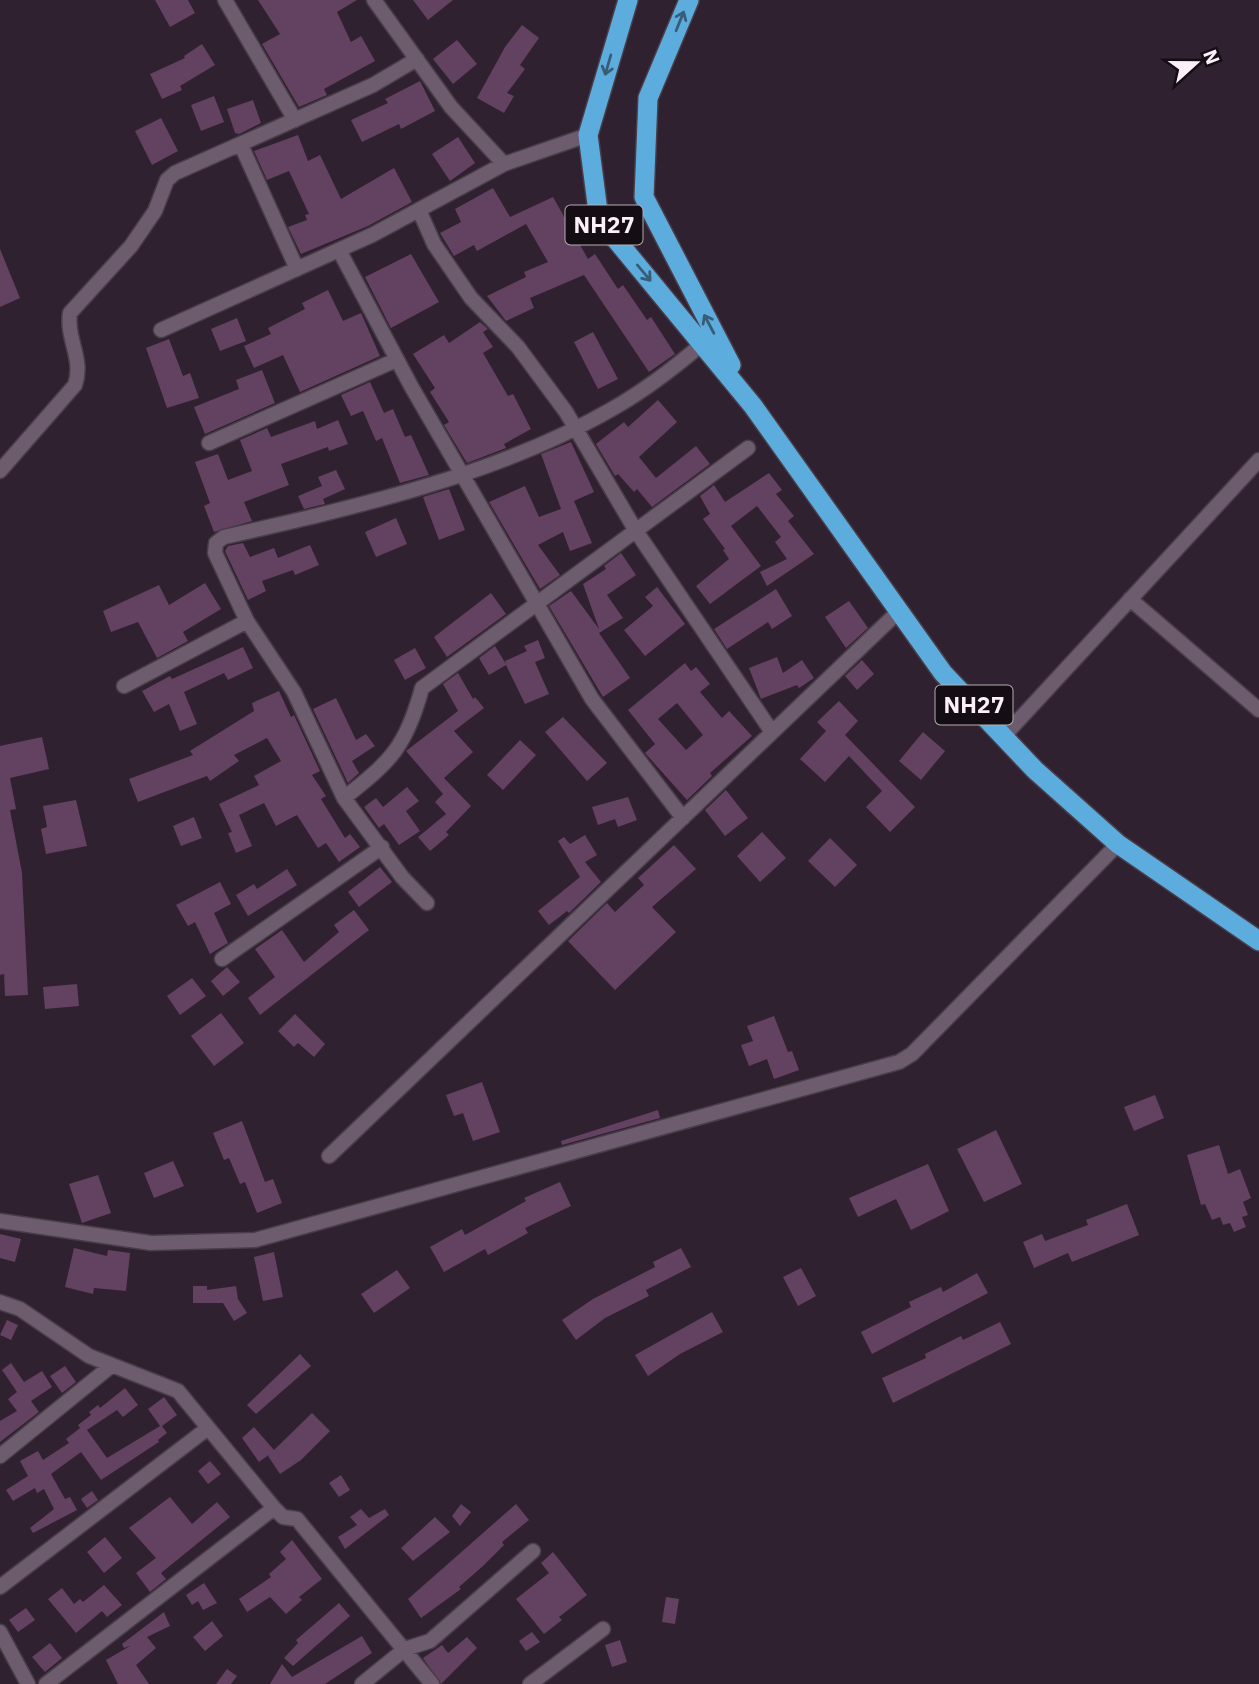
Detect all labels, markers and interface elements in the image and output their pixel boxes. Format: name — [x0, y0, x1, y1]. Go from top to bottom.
one-way arrow — [674, 10, 687, 32]
north arrow — [1161, 28, 1231, 98]
text: N — [1198, 46, 1226, 68]
one-way arrow — [601, 54, 614, 76]
road number: NH27 — [566, 206, 642, 244]
one-way arrow — [636, 264, 651, 282]
one-way arrow — [702, 315, 716, 335]
road number: NH27 — [936, 685, 1012, 724]

